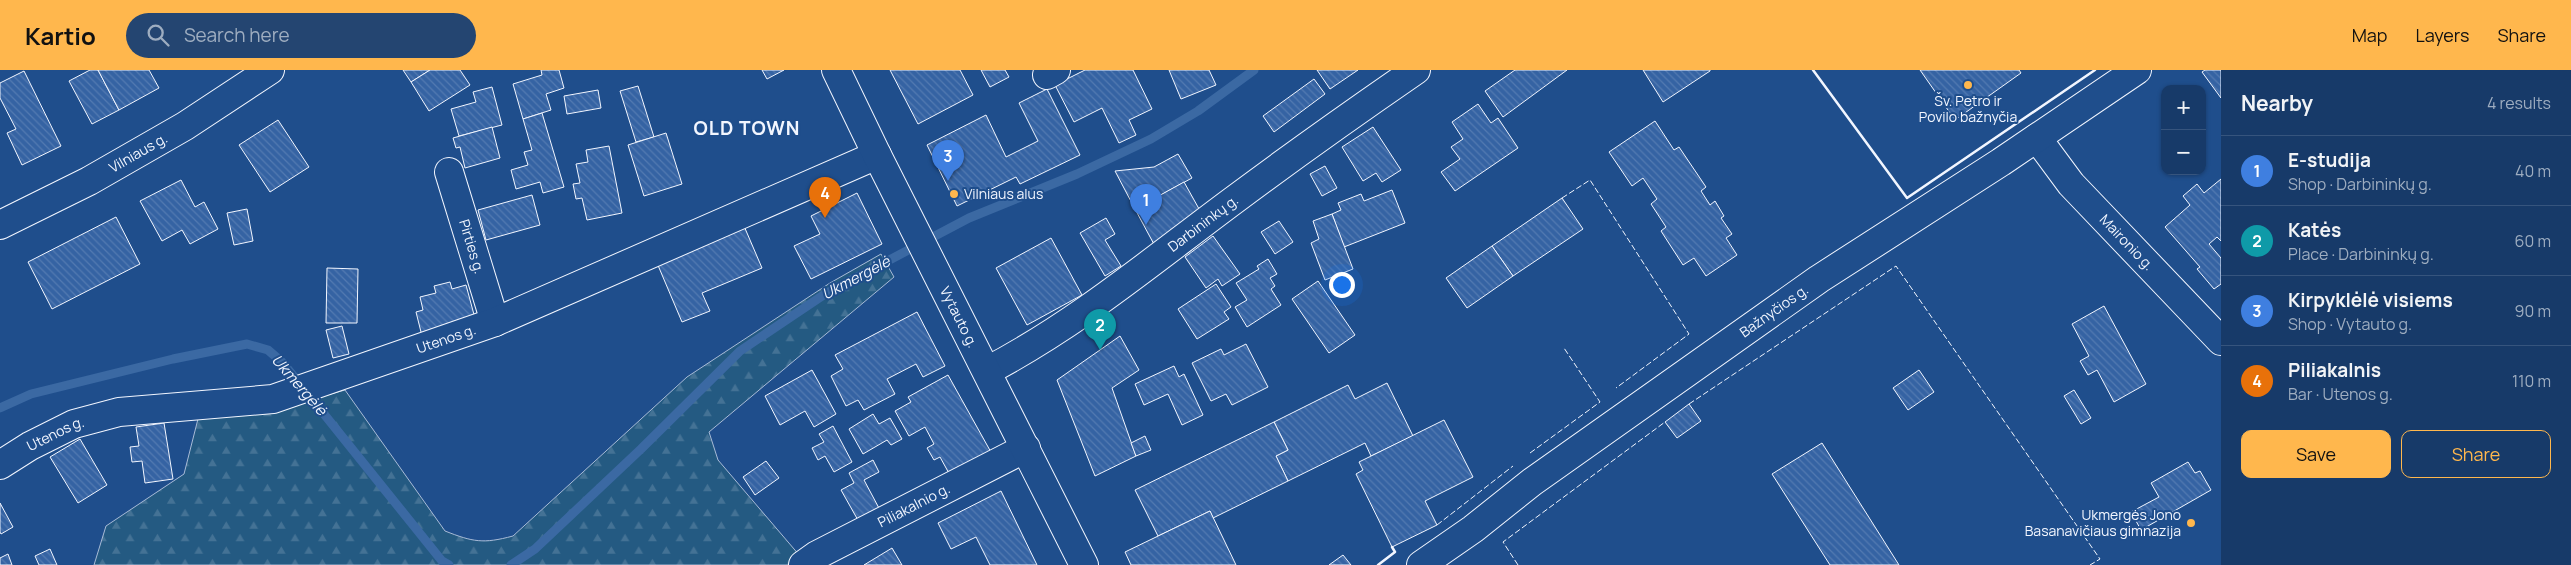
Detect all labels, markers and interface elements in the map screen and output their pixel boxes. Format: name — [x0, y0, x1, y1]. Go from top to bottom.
search box — [126, 13, 476, 58]
text: Kartio — [25, 19, 96, 52]
icon: search — [144, 21, 172, 49]
text: Search here — [184, 22, 290, 48]
text: Map — [2352, 23, 2387, 47]
text: Layers — [2415, 23, 2469, 47]
text: Share — [2497, 23, 2546, 47]
marker: Šv. Petro ir Povilo bažnyčia — [1962, 79, 1974, 91]
map controls — [2161, 85, 2206, 175]
button: + — [2161, 85, 2206, 130]
text: Nearby — [2241, 89, 2313, 117]
place label: Šv. Petro ir Povilo bažnyčia — [1919, 91, 2017, 126]
text: 4 results — [2487, 92, 2551, 114]
district label: OLD TOWN — [694, 115, 800, 141]
street label: Vilniaus g. — [105, 128, 171, 177]
button: − — [2161, 130, 2206, 175]
pin: 3 — [932, 140, 964, 181]
text: E-studija — [2288, 147, 2371, 173]
text: 1 — [2253, 160, 2261, 182]
text: 40 m — [2515, 160, 2551, 182]
text: Shop · Darbininkų g. — [2288, 173, 2432, 195]
pin: 4 — [809, 177, 841, 218]
place label: Vilniaus alus — [964, 184, 1043, 203]
pin: 1 — [1130, 184, 1162, 225]
marker: Vilniaus alus — [948, 188, 960, 200]
street label: Darbininkų g. — [1164, 190, 1242, 256]
street label: Maironio g. — [2096, 210, 2158, 274]
street label: Pirties g. — [455, 217, 490, 276]
text: Katės — [2288, 217, 2341, 243]
text: 2 — [2252, 230, 2262, 252]
text: 60 m — [2515, 230, 2551, 252]
text: Place · Darbininkų g. — [2288, 243, 2434, 265]
water label: Ukmergėlė — [818, 250, 895, 304]
your location — [1329, 272, 1355, 298]
street label: Bažnyčios g. — [1735, 280, 1812, 341]
street label: Vytauto g. — [936, 283, 983, 351]
text: Kirpyklėlė visiems — [2288, 287, 2453, 313]
text: 3 — [2252, 300, 2262, 322]
text: 90 m — [2515, 300, 2551, 322]
pin: 2 — [1084, 309, 1116, 350]
text: Shop · Vytauto g. — [2288, 313, 2412, 335]
street label: Utenos g. — [414, 319, 478, 358]
water label: Ukmergėlė — [267, 350, 333, 421]
text: Piliakalnis — [2288, 357, 2381, 383]
text: 4 — [2252, 370, 2262, 392]
text: 110 m — [2512, 370, 2551, 392]
text: Bar · Utenos g. — [2288, 383, 2393, 405]
street label: Utenos g. — [23, 412, 86, 455]
button: Save — [2241, 430, 2391, 478]
button: Share — [2401, 430, 2551, 478]
street label: Piliakalnio g. — [874, 479, 953, 531]
place label: Ukmergės Jono Basanavičiaus gimnazija — [2025, 505, 2181, 540]
marker: Ukmergės Jono Basanavičiaus gimnazija — [2185, 517, 2197, 529]

